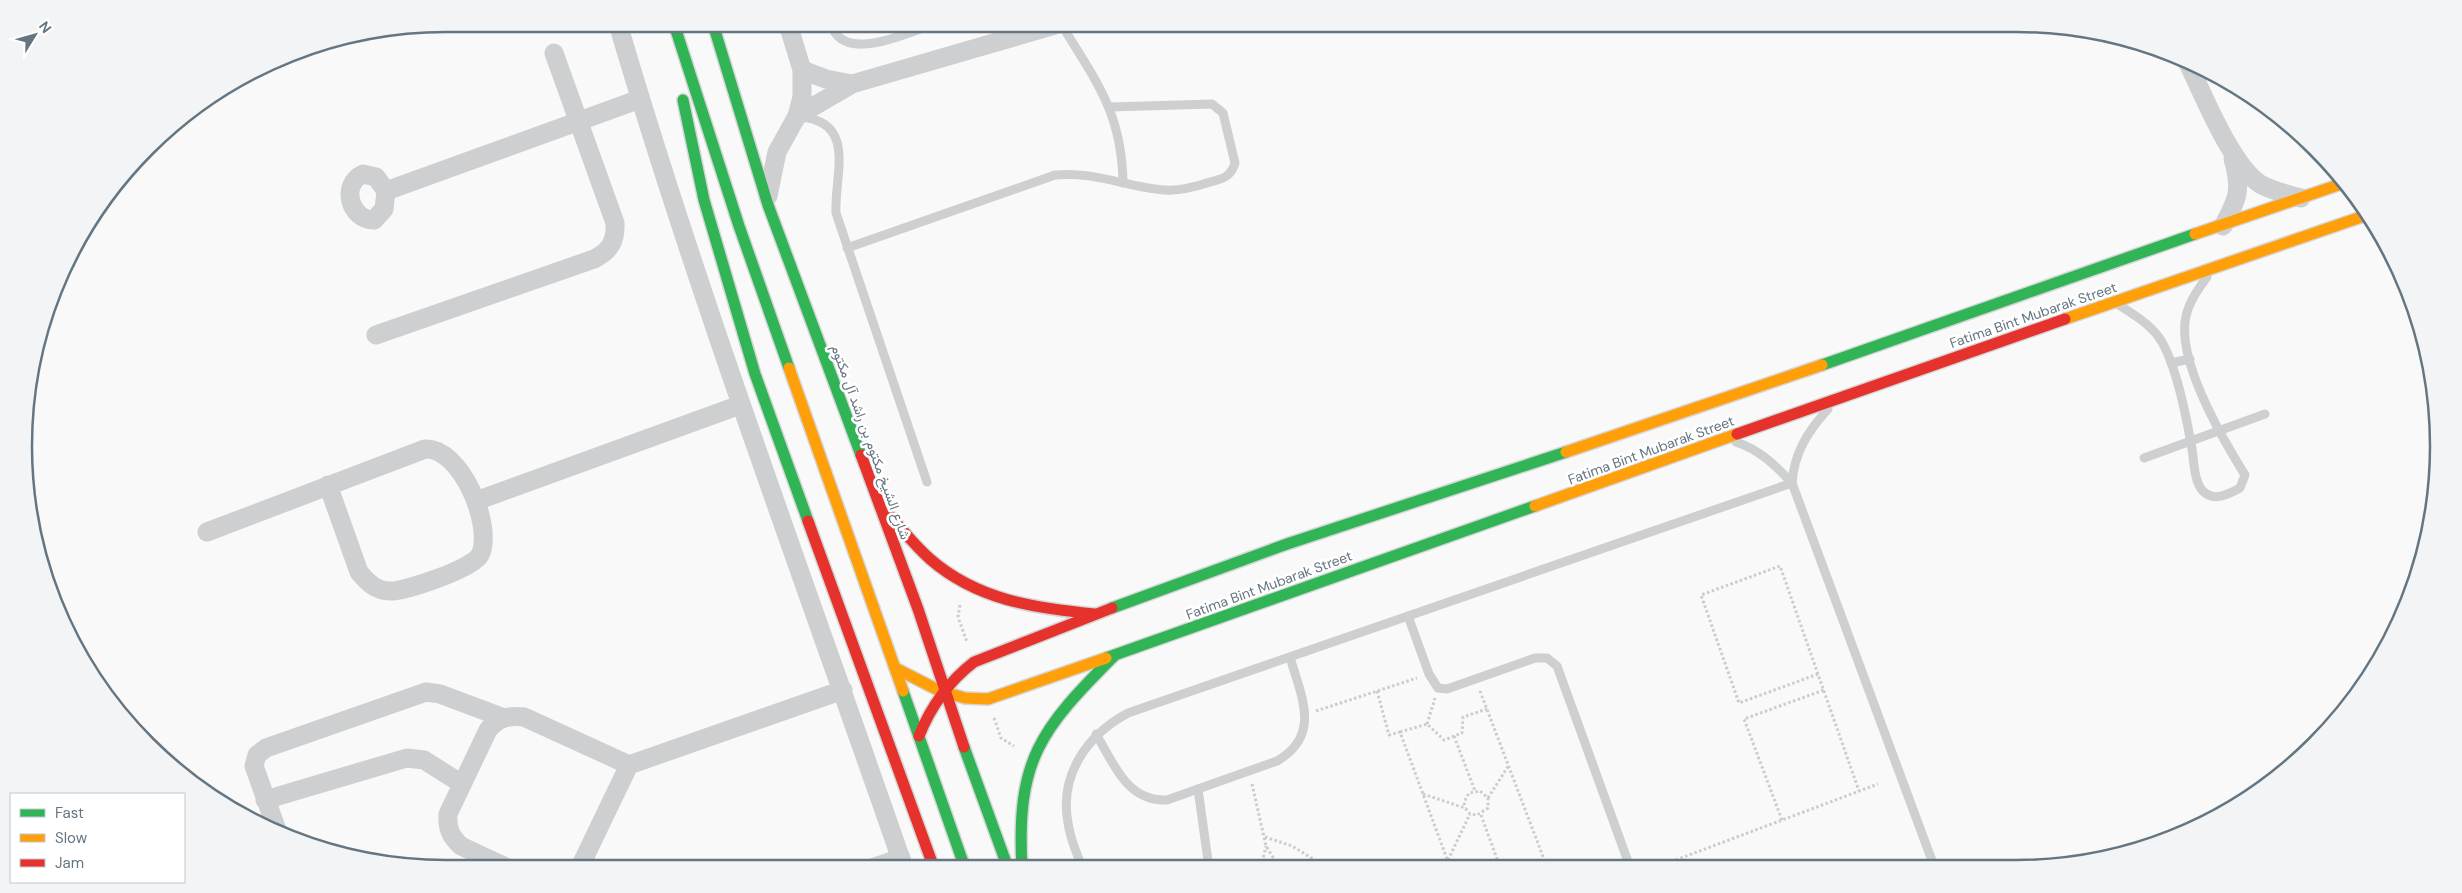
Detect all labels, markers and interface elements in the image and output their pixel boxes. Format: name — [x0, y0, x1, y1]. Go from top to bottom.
north arrow — [10, 10, 60, 60]
text: N — [35, 18, 56, 37]
street label: Fatima Bint Mubarak Street — [1947, 278, 2119, 352]
street label: شارع الشيخ مكتوم بن راشد آل مكتوم — [825, 342, 915, 543]
street label: Fatima Bint Mubarak Street — [1565, 412, 1737, 488]
street label: Fatima Bint Mubarak Street — [1183, 547, 1355, 623]
legend — [10, 793, 185, 883]
text: Fast — [55, 803, 84, 823]
text: Slow — [55, 828, 88, 848]
text: Jam — [55, 853, 84, 873]

